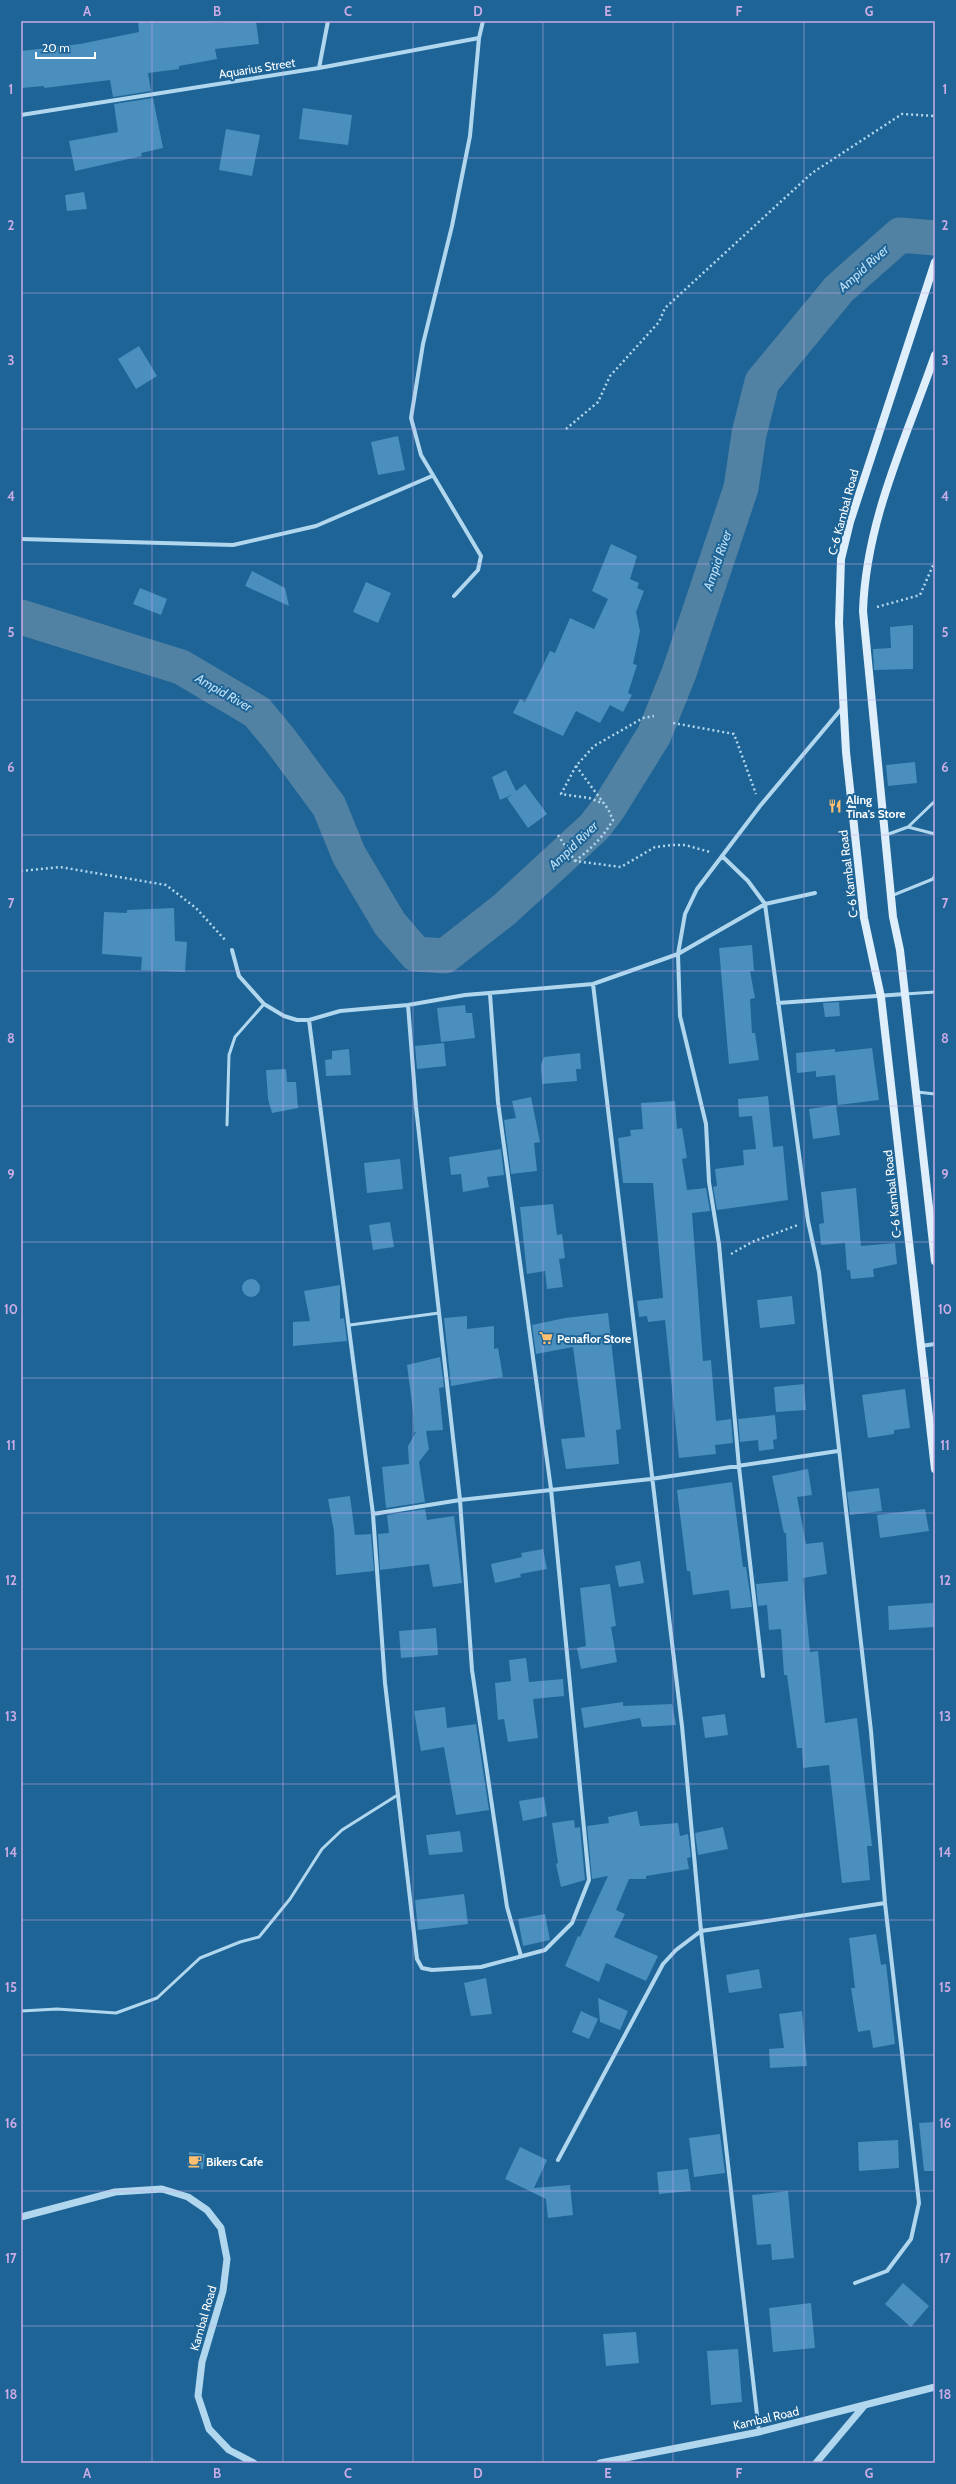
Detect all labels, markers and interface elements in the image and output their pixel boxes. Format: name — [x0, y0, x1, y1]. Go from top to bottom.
text: A — [83, 3, 92, 19]
text: B — [213, 3, 221, 19]
text: C — [344, 3, 352, 19]
text: D — [473, 3, 483, 19]
text: E — [604, 3, 612, 19]
text: F — [736, 3, 743, 19]
text: G — [865, 3, 874, 19]
scale bar — [36, 34, 95, 60]
text: 20 m — [42, 40, 70, 55]
street label: Aquarius Street — [218, 55, 296, 81]
text: 1 — [9, 81, 13, 97]
text: 1 — [943, 81, 947, 97]
text: 2 — [8, 217, 15, 233]
text: 2 — [942, 217, 949, 233]
water label: Ampid River — [834, 241, 892, 295]
text: 3 — [7, 352, 15, 368]
text: 3 — [941, 352, 949, 368]
street label: C-6 Kambal Road — [824, 467, 862, 557]
text: 4 — [7, 488, 15, 504]
text: 4 — [941, 488, 949, 504]
water label: Ampid River — [699, 527, 735, 593]
text: 5 — [8, 624, 15, 640]
text: 5 — [942, 624, 949, 640]
water label: Ampid River — [192, 669, 256, 715]
text: 6 — [7, 759, 15, 775]
text: 6 — [941, 759, 949, 775]
place label: Aling Tina's Store — [846, 792, 905, 821]
restaurant icon: Aling Tina's Store — [827, 798, 843, 814]
water label: Ampid River — [544, 817, 602, 873]
street label: C-6 Kambal Road — [835, 829, 861, 919]
text: 7 — [8, 895, 15, 911]
text: 7 — [942, 895, 949, 911]
text: 8 — [7, 1030, 15, 1046]
text: 8 — [941, 1030, 949, 1046]
street label: C-6 Kambal Road — [880, 1149, 904, 1239]
text: 9 — [7, 1166, 15, 1182]
text: 9 — [941, 1166, 949, 1182]
text: 10 — [4, 1301, 18, 1317]
text: 10 — [938, 1301, 952, 1317]
supermarket icon: Penaflor Store — [538, 1330, 554, 1346]
place label: Penaflor Store — [557, 1331, 631, 1346]
text: 11 — [6, 1437, 16, 1453]
text: 11 — [940, 1437, 950, 1453]
text: 12 — [5, 1572, 17, 1588]
text: 12 — [939, 1572, 951, 1588]
text: 13 — [5, 1708, 17, 1724]
text: 13 — [939, 1708, 951, 1724]
text: 14 — [5, 1844, 17, 1860]
text: 14 — [939, 1844, 951, 1860]
text: 15 — [5, 1979, 17, 1995]
text: 15 — [939, 1979, 951, 1995]
text: 16 — [5, 2115, 17, 2131]
text: 16 — [939, 2115, 951, 2131]
cafe icon: Bikers Cafe — [187, 2153, 203, 2169]
place label: Bikers Cafe — [206, 2154, 263, 2169]
text: 17 — [5, 2250, 17, 2266]
text: 17 — [939, 2250, 951, 2266]
street label: Kambal Road — [187, 2284, 219, 2352]
text: 18 — [5, 2386, 17, 2402]
text: 18 — [939, 2386, 951, 2402]
street label: Kambal Road — [732, 2403, 800, 2433]
text: A — [83, 2465, 92, 2481]
text: B — [213, 2465, 221, 2481]
text: C — [344, 2465, 352, 2481]
text: D — [473, 2465, 483, 2481]
text: E — [604, 2465, 612, 2481]
text: F — [736, 2465, 743, 2481]
text: G — [865, 2465, 874, 2481]

